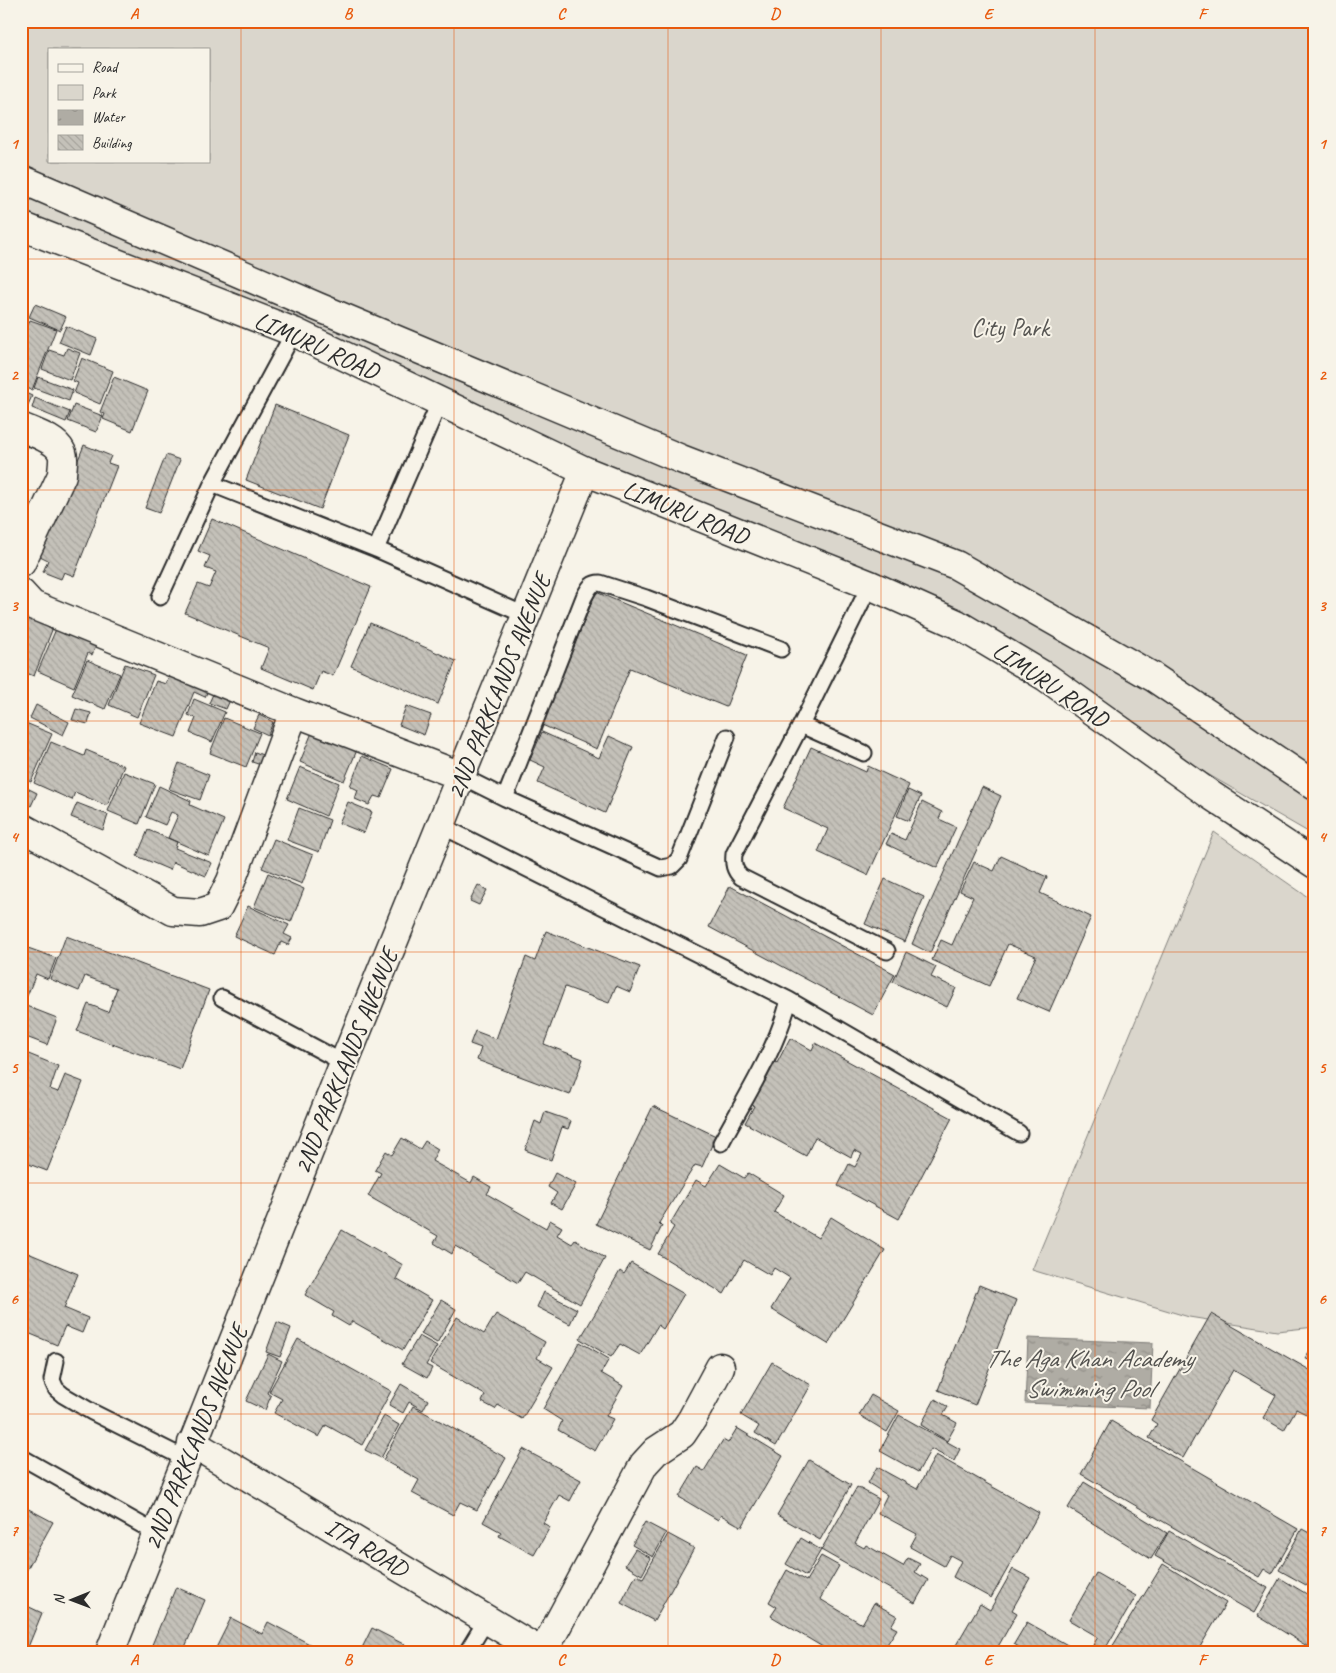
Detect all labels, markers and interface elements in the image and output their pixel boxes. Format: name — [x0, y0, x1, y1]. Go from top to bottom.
text: A — [130, 4, 140, 24]
text: B — [344, 4, 354, 24]
text: C — [557, 4, 567, 24]
text: D — [770, 4, 781, 24]
text: E — [984, 4, 995, 24]
text: F — [1198, 4, 1209, 24]
legend — [48, 48, 210, 162]
text: Road — [92, 58, 119, 77]
text: Park — [92, 84, 117, 103]
text: Water — [92, 108, 126, 127]
text: 1 — [10, 134, 19, 154]
text: Building — [92, 134, 132, 153]
text: 1 — [1318, 134, 1327, 154]
street label: LIMURU ROAD — [249, 304, 385, 388]
park label: City Park — [971, 312, 1051, 344]
text: 2 — [10, 365, 19, 385]
text: 2 — [1318, 365, 1327, 385]
street label: LIMURU ROAD — [618, 473, 755, 553]
street label: 2ND PARKLANDS AVENUE — [439, 566, 560, 804]
text: 3 — [10, 596, 19, 616]
text: 3 — [1318, 596, 1327, 616]
street label: LIMURU ROAD — [986, 634, 1116, 736]
text: 4 — [10, 827, 19, 847]
text: 4 — [1318, 827, 1327, 847]
street label: 2ND PARKLANDS AVENUE — [286, 941, 407, 1179]
text: 5 — [11, 1058, 20, 1078]
text: 5 — [1319, 1058, 1328, 1078]
text: 6 — [10, 1289, 19, 1309]
text: 6 — [1318, 1289, 1327, 1309]
street label: 2ND PARKLANDS AVENUE — [136, 1317, 257, 1555]
water label: The Aga Khan Academy Swimming Pool — [985, 1342, 1197, 1405]
street label: ITA ROAD — [319, 1511, 416, 1586]
text: 7 — [10, 1521, 19, 1541]
text: 7 — [1318, 1521, 1327, 1541]
north arrow — [48, 1576, 98, 1626]
text: N — [51, 1593, 68, 1605]
text: A — [130, 1650, 140, 1670]
text: B — [344, 1650, 354, 1670]
text: C — [557, 1650, 567, 1670]
text: D — [770, 1650, 781, 1670]
text: E — [984, 1650, 995, 1670]
text: F — [1198, 1650, 1209, 1670]

